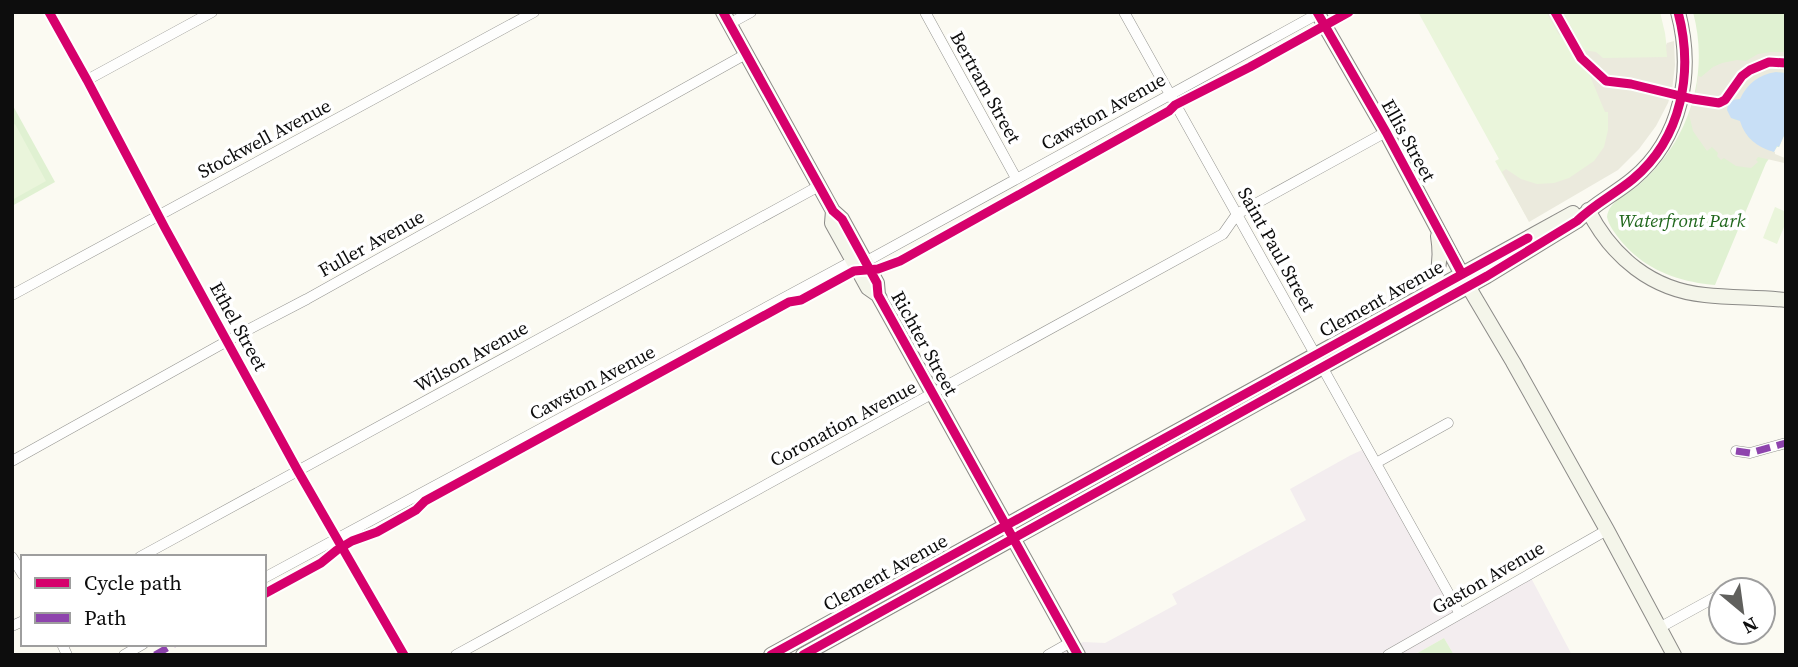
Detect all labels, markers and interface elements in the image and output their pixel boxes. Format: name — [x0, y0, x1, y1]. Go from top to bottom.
street label: Bertram Street — [945, 26, 1028, 148]
street label: Cawston Avenue — [1036, 66, 1170, 156]
street label: Stockwell Avenue — [193, 92, 335, 184]
street label: Ellis Street — [1376, 94, 1443, 186]
street label: Saint Paul Street — [1232, 182, 1322, 316]
street label: Fuller Avenue — [313, 203, 429, 283]
park label: Waterfront Park — [1619, 207, 1745, 233]
street label: Clement Avenue — [1314, 253, 1448, 343]
street label: Ethel Street — [204, 277, 274, 376]
street label: Richter Street — [886, 286, 965, 401]
street label: Wilson Avenue — [410, 314, 532, 398]
street label: Cawston Avenue — [525, 338, 659, 426]
street label: Coronation Avenue — [765, 373, 921, 473]
street label: Clement Avenue — [818, 527, 952, 617]
street label: Gaston Avenue — [1427, 534, 1549, 620]
legend — [21, 555, 266, 646]
text: Cycle path — [84, 568, 182, 597]
north arrow — [1707, 576, 1777, 646]
text: Path — [84, 603, 127, 632]
text: N — [1738, 611, 1763, 641]

